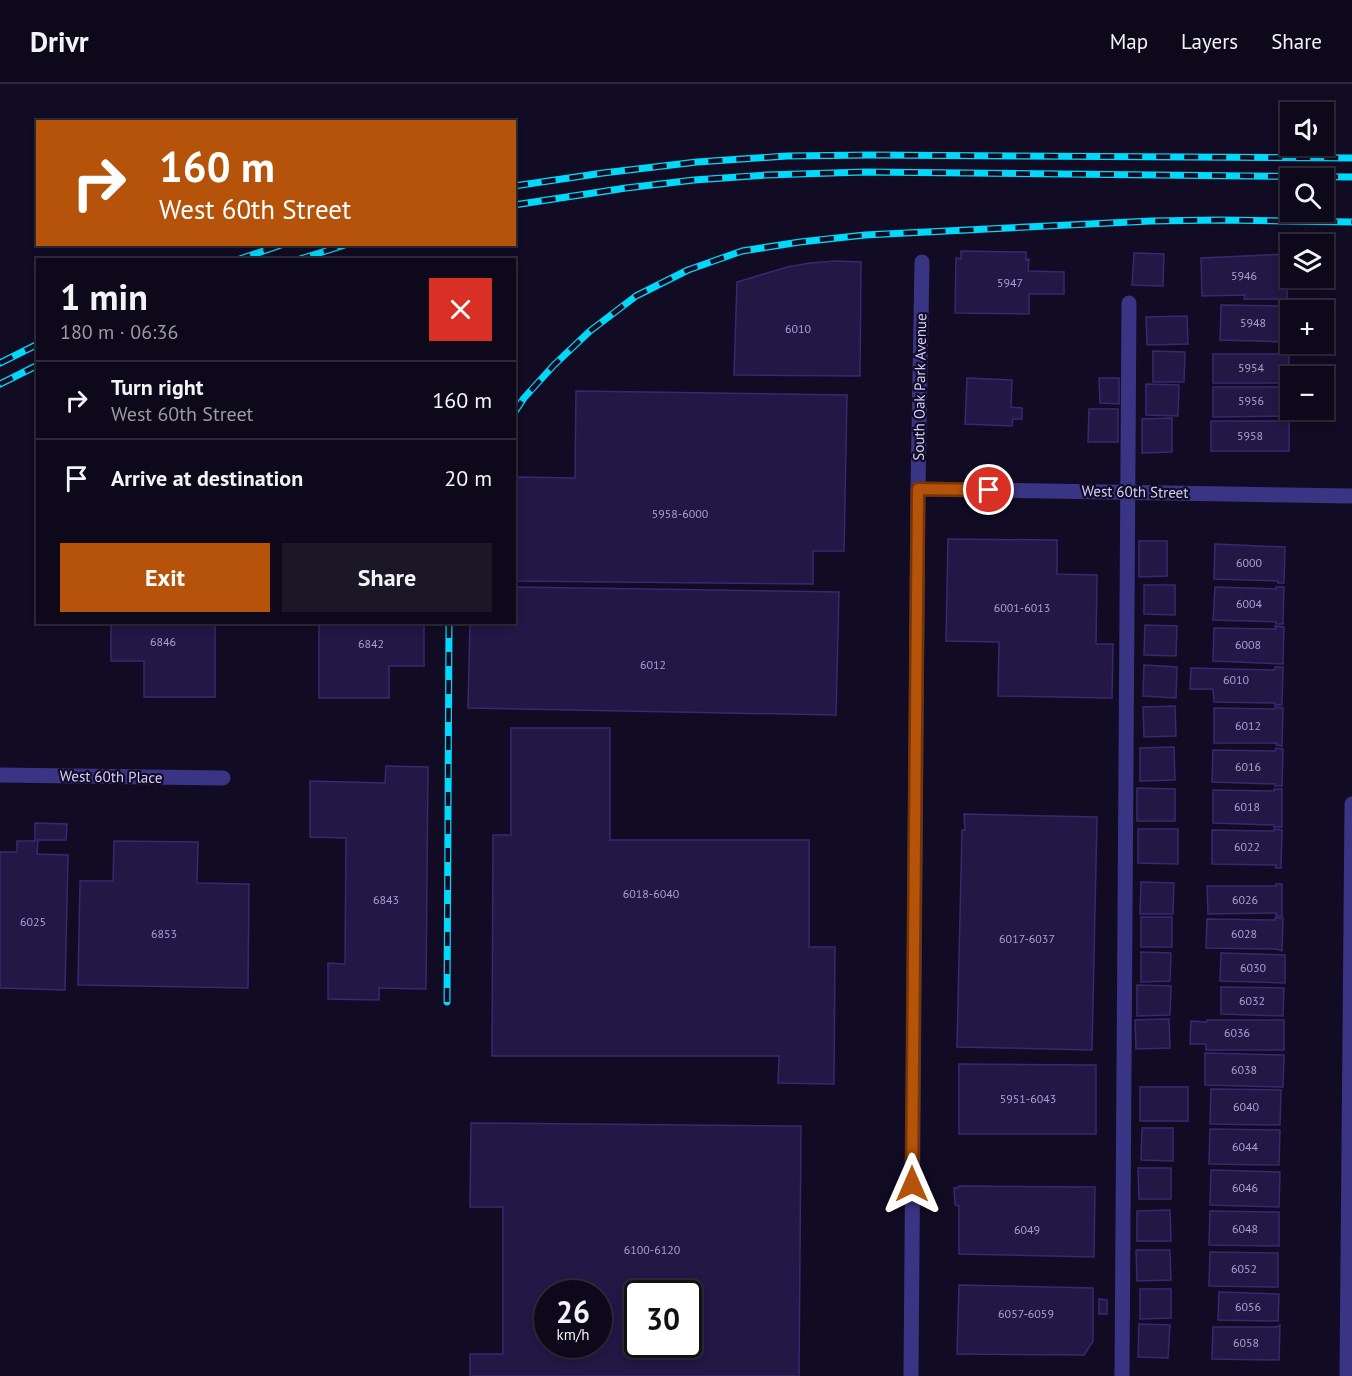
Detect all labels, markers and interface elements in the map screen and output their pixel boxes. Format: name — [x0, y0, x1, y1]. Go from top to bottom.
text: Drivr — [30, 23, 89, 60]
text: Map — [1110, 28, 1148, 55]
text: Layers — [1181, 28, 1238, 55]
text: Share — [1271, 28, 1322, 55]
map controls — [1280, 102, 1334, 420]
button: sound — [1280, 102, 1334, 156]
text: 160 m — [159, 139, 275, 194]
icon: right — [60, 144, 138, 222]
button: search — [1280, 168, 1334, 222]
text: West 60th Street — [159, 192, 351, 226]
button: layers — [1280, 234, 1334, 288]
house number: 5946 — [1231, 268, 1257, 283]
text: 1 min — [60, 273, 148, 320]
house number: 5947 — [997, 275, 1023, 290]
button: close — [429, 278, 492, 341]
button: + — [1280, 300, 1334, 354]
street label: South Oak Park Avenue — [909, 313, 930, 461]
house number: 5948 — [1240, 315, 1266, 330]
text: 180 m · 06:36 — [60, 319, 178, 345]
house number: 6010 — [785, 321, 812, 336]
house number: 5954 — [1238, 360, 1265, 375]
button: − — [1280, 366, 1334, 420]
text: Turn right — [111, 373, 203, 401]
icon: right — [60, 384, 93, 417]
text: 160 m — [432, 386, 492, 414]
house number: 5956 — [1238, 393, 1264, 408]
text: West 60th Street — [111, 401, 253, 427]
house number: 5958 — [1237, 428, 1263, 443]
icon: arrive — [60, 462, 93, 495]
text: Arrive at destination — [111, 464, 303, 492]
text: 20 m — [444, 464, 492, 492]
pin — [963, 464, 1014, 515]
icon: arrive — [972, 473, 1005, 506]
street label: West 60th Street — [1081, 481, 1189, 502]
house number: 5958-6000 — [652, 506, 709, 521]
button: Exit — [60, 543, 270, 612]
button: Share — [282, 543, 492, 612]
house number: 6000 — [1236, 555, 1263, 570]
house number: 6004 — [1236, 596, 1263, 611]
house number: 6001-6013 — [994, 600, 1050, 615]
house number: 6846 — [150, 634, 176, 649]
house number: 6842 — [358, 636, 384, 651]
house number: 6008 — [1235, 637, 1261, 652]
house number: 6012 — [640, 657, 666, 672]
house number: 6010 — [1223, 672, 1250, 687]
house number: 6012 — [1235, 718, 1261, 733]
house number: 6016 — [1235, 759, 1261, 774]
street label: West 60th Place — [59, 766, 163, 787]
house number: 6018 — [1234, 799, 1260, 814]
house number: 6022 — [1234, 839, 1260, 854]
house number: 6018-6040 — [623, 886, 680, 901]
house number: 6843 — [373, 892, 399, 907]
house number: 6026 — [1232, 892, 1258, 907]
house number: 6025 — [20, 914, 46, 929]
house number: 6853 — [151, 926, 177, 941]
house number: 6028 — [1231, 926, 1257, 941]
house number: 6017-6037 — [999, 931, 1055, 946]
house number: 6030 — [1240, 960, 1267, 975]
house number: 6032 — [1239, 993, 1265, 1008]
house number: 6036 — [1224, 1025, 1250, 1040]
house number: 6038 — [1231, 1062, 1257, 1077]
house number: 5951-6043 — [1000, 1091, 1056, 1106]
house number: 6040 — [1233, 1099, 1260, 1114]
house number: 6044 — [1232, 1139, 1259, 1154]
position arrow — [880, 1152, 944, 1216]
house number: 6046 — [1232, 1180, 1258, 1195]
house number: 6048 — [1232, 1221, 1258, 1236]
house number: 6049 — [1014, 1222, 1040, 1237]
house number: 6100-6120 — [624, 1242, 681, 1257]
house number: 6052 — [1231, 1261, 1257, 1276]
speed limit sign: 30 — [624, 1280, 702, 1358]
text: 26 — [556, 1292, 590, 1331]
house number: 6056 — [1235, 1299, 1261, 1314]
house number: 6057-6059 — [998, 1306, 1054, 1321]
text: km/h — [557, 1325, 589, 1344]
house number: 6058 — [1233, 1335, 1259, 1350]

